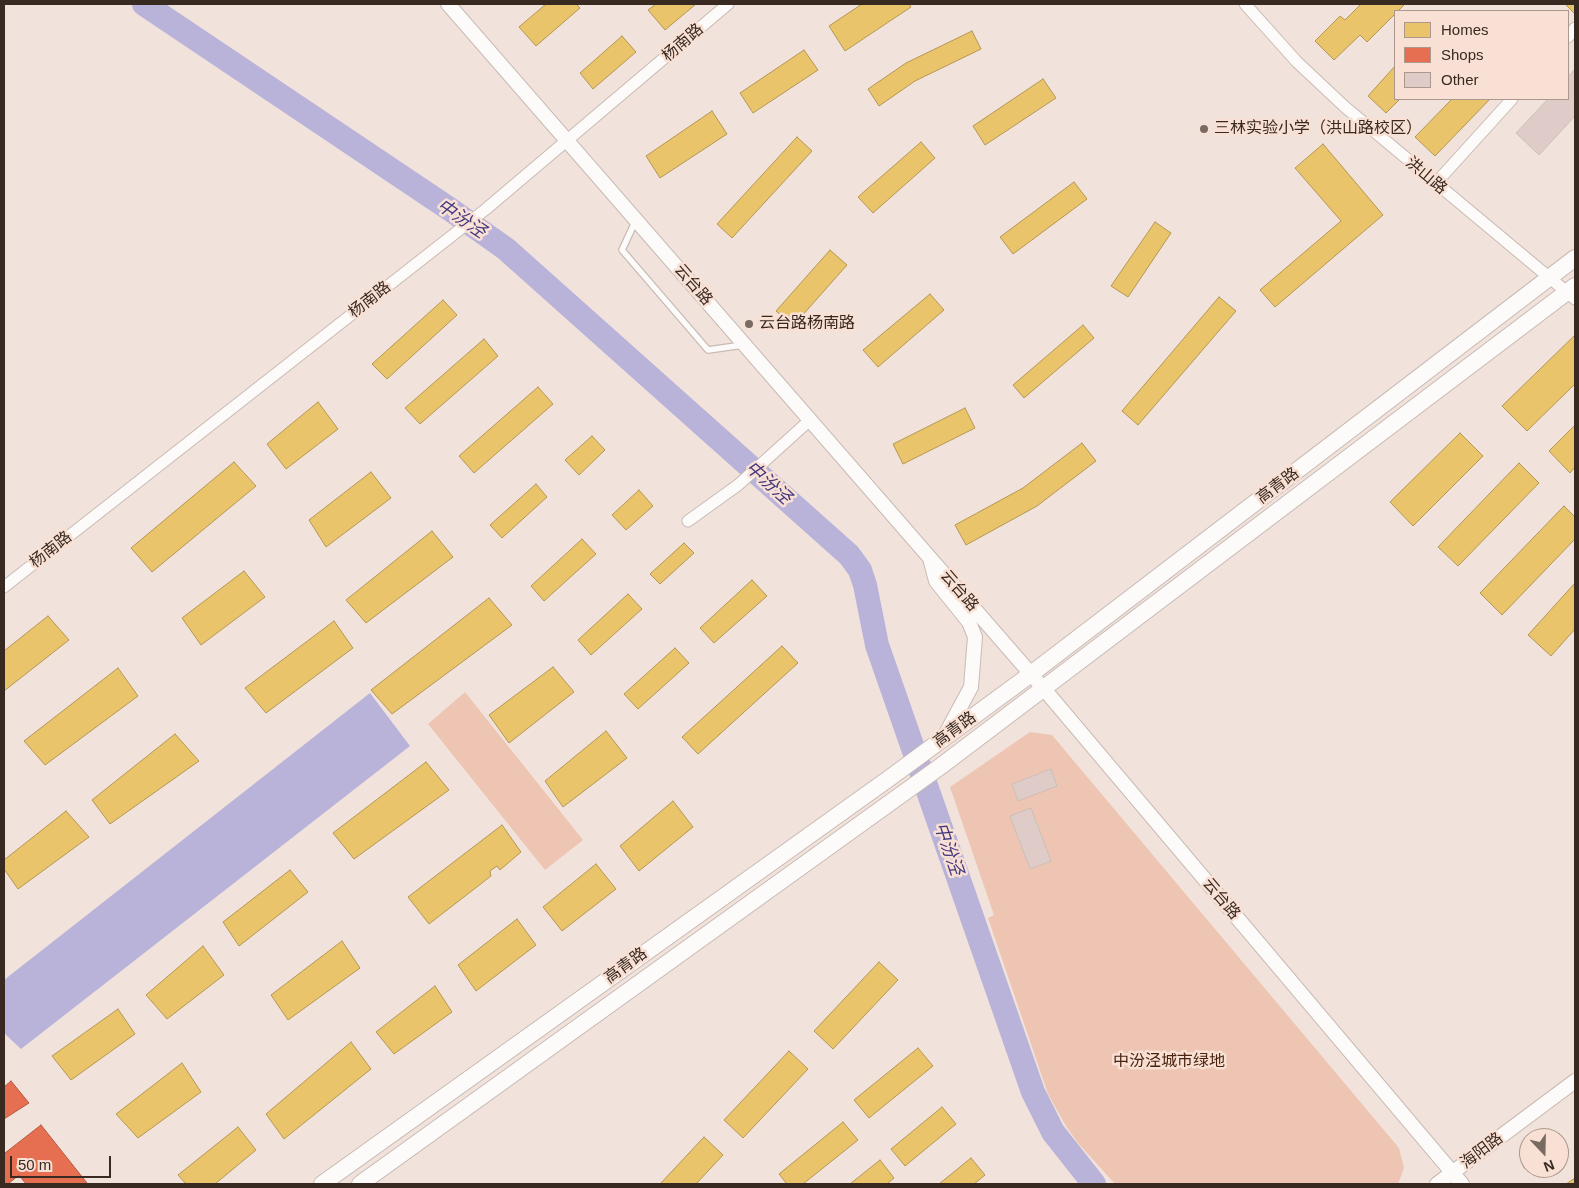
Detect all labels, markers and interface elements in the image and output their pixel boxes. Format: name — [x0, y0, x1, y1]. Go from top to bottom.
legend — [1394, 10, 1569, 100]
street label: 杨南路 — [659, 20, 707, 66]
text: Homes — [1441, 21, 1489, 38]
text: Shops — [1441, 46, 1484, 63]
text: Other — [1441, 71, 1479, 88]
place label: 三林实验小学（洪山路校区） — [1214, 119, 1422, 139]
marker: 三林实验小学（洪山路校区） — [1198, 123, 1210, 135]
street label: 洪山路 — [1401, 153, 1451, 199]
water label: 中汾泾 — [433, 195, 489, 243]
street label: 云台路 — [670, 261, 716, 309]
street label: 杨南路 — [345, 278, 395, 322]
place label: 云台路杨南路 — [759, 314, 855, 334]
marker: 云台路杨南路 — [743, 318, 755, 330]
water label: 中汾泾 — [741, 457, 795, 509]
street label: 高青路 — [1253, 464, 1303, 508]
street label: 杨南路 — [26, 528, 76, 572]
street label: 云台路 — [936, 567, 982, 615]
street label: 高青路 — [930, 708, 980, 752]
water label: 中汾泾 — [929, 820, 967, 878]
street label: 云台路 — [1198, 874, 1244, 924]
street label: 高青路 — [601, 944, 651, 988]
park label: 中汾泾城市绿地 — [1113, 1052, 1225, 1072]
north arrow — [1519, 1128, 1569, 1178]
street label: 海阳路 — [1457, 1129, 1507, 1173]
scale bar — [12, 1146, 114, 1178]
text: 50 m — [18, 1156, 51, 1173]
text: N — [1541, 1157, 1557, 1175]

